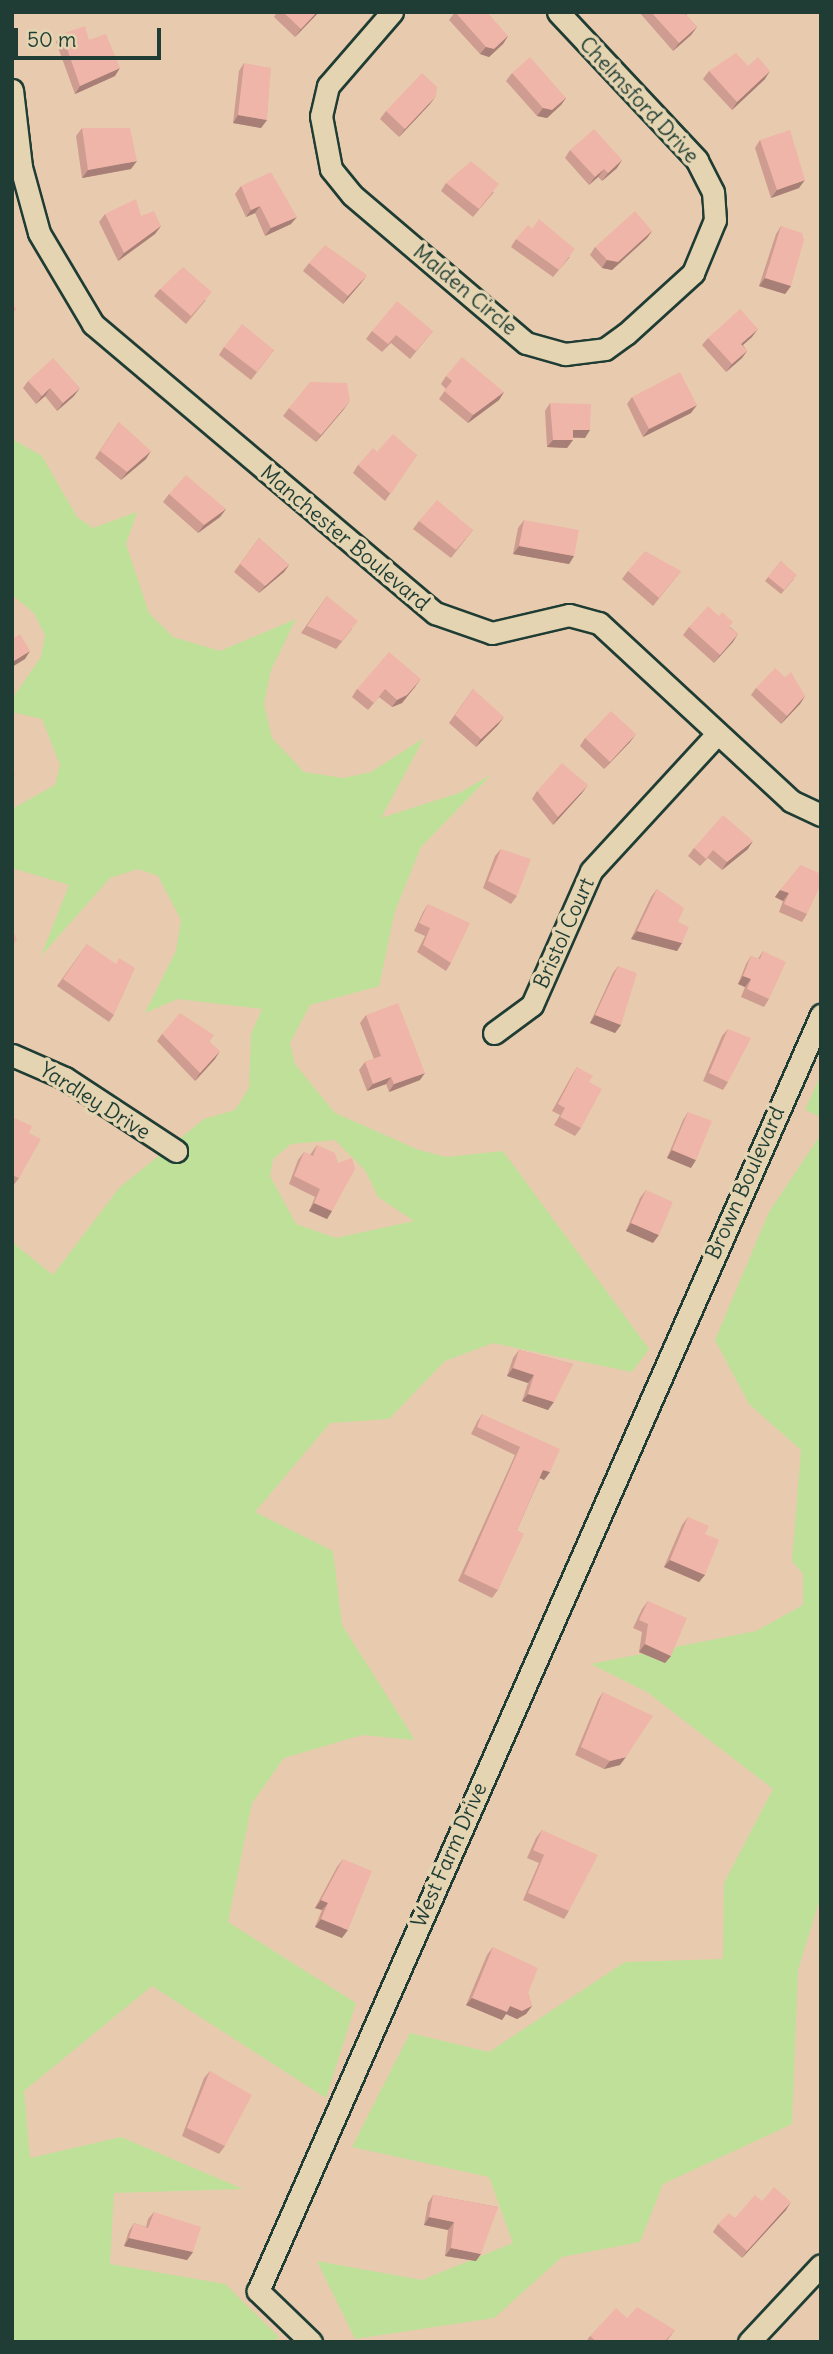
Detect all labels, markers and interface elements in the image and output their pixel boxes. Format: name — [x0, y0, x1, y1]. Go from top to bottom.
scale bar — [18, 14, 164, 58]
text: 50 m — [27, 26, 76, 53]
street label: Chelmsford Drive — [574, 32, 704, 168]
street label: Malden Circle — [408, 239, 522, 341]
street label: Manchester Boulevard — [255, 460, 435, 616]
street label: Bristol Court — [528, 874, 600, 992]
street label: Yardley Drive — [35, 1057, 155, 1145]
street label: Brown Boulevard — [700, 1103, 790, 1263]
street label: West Farm Drive — [406, 1779, 492, 1931]

